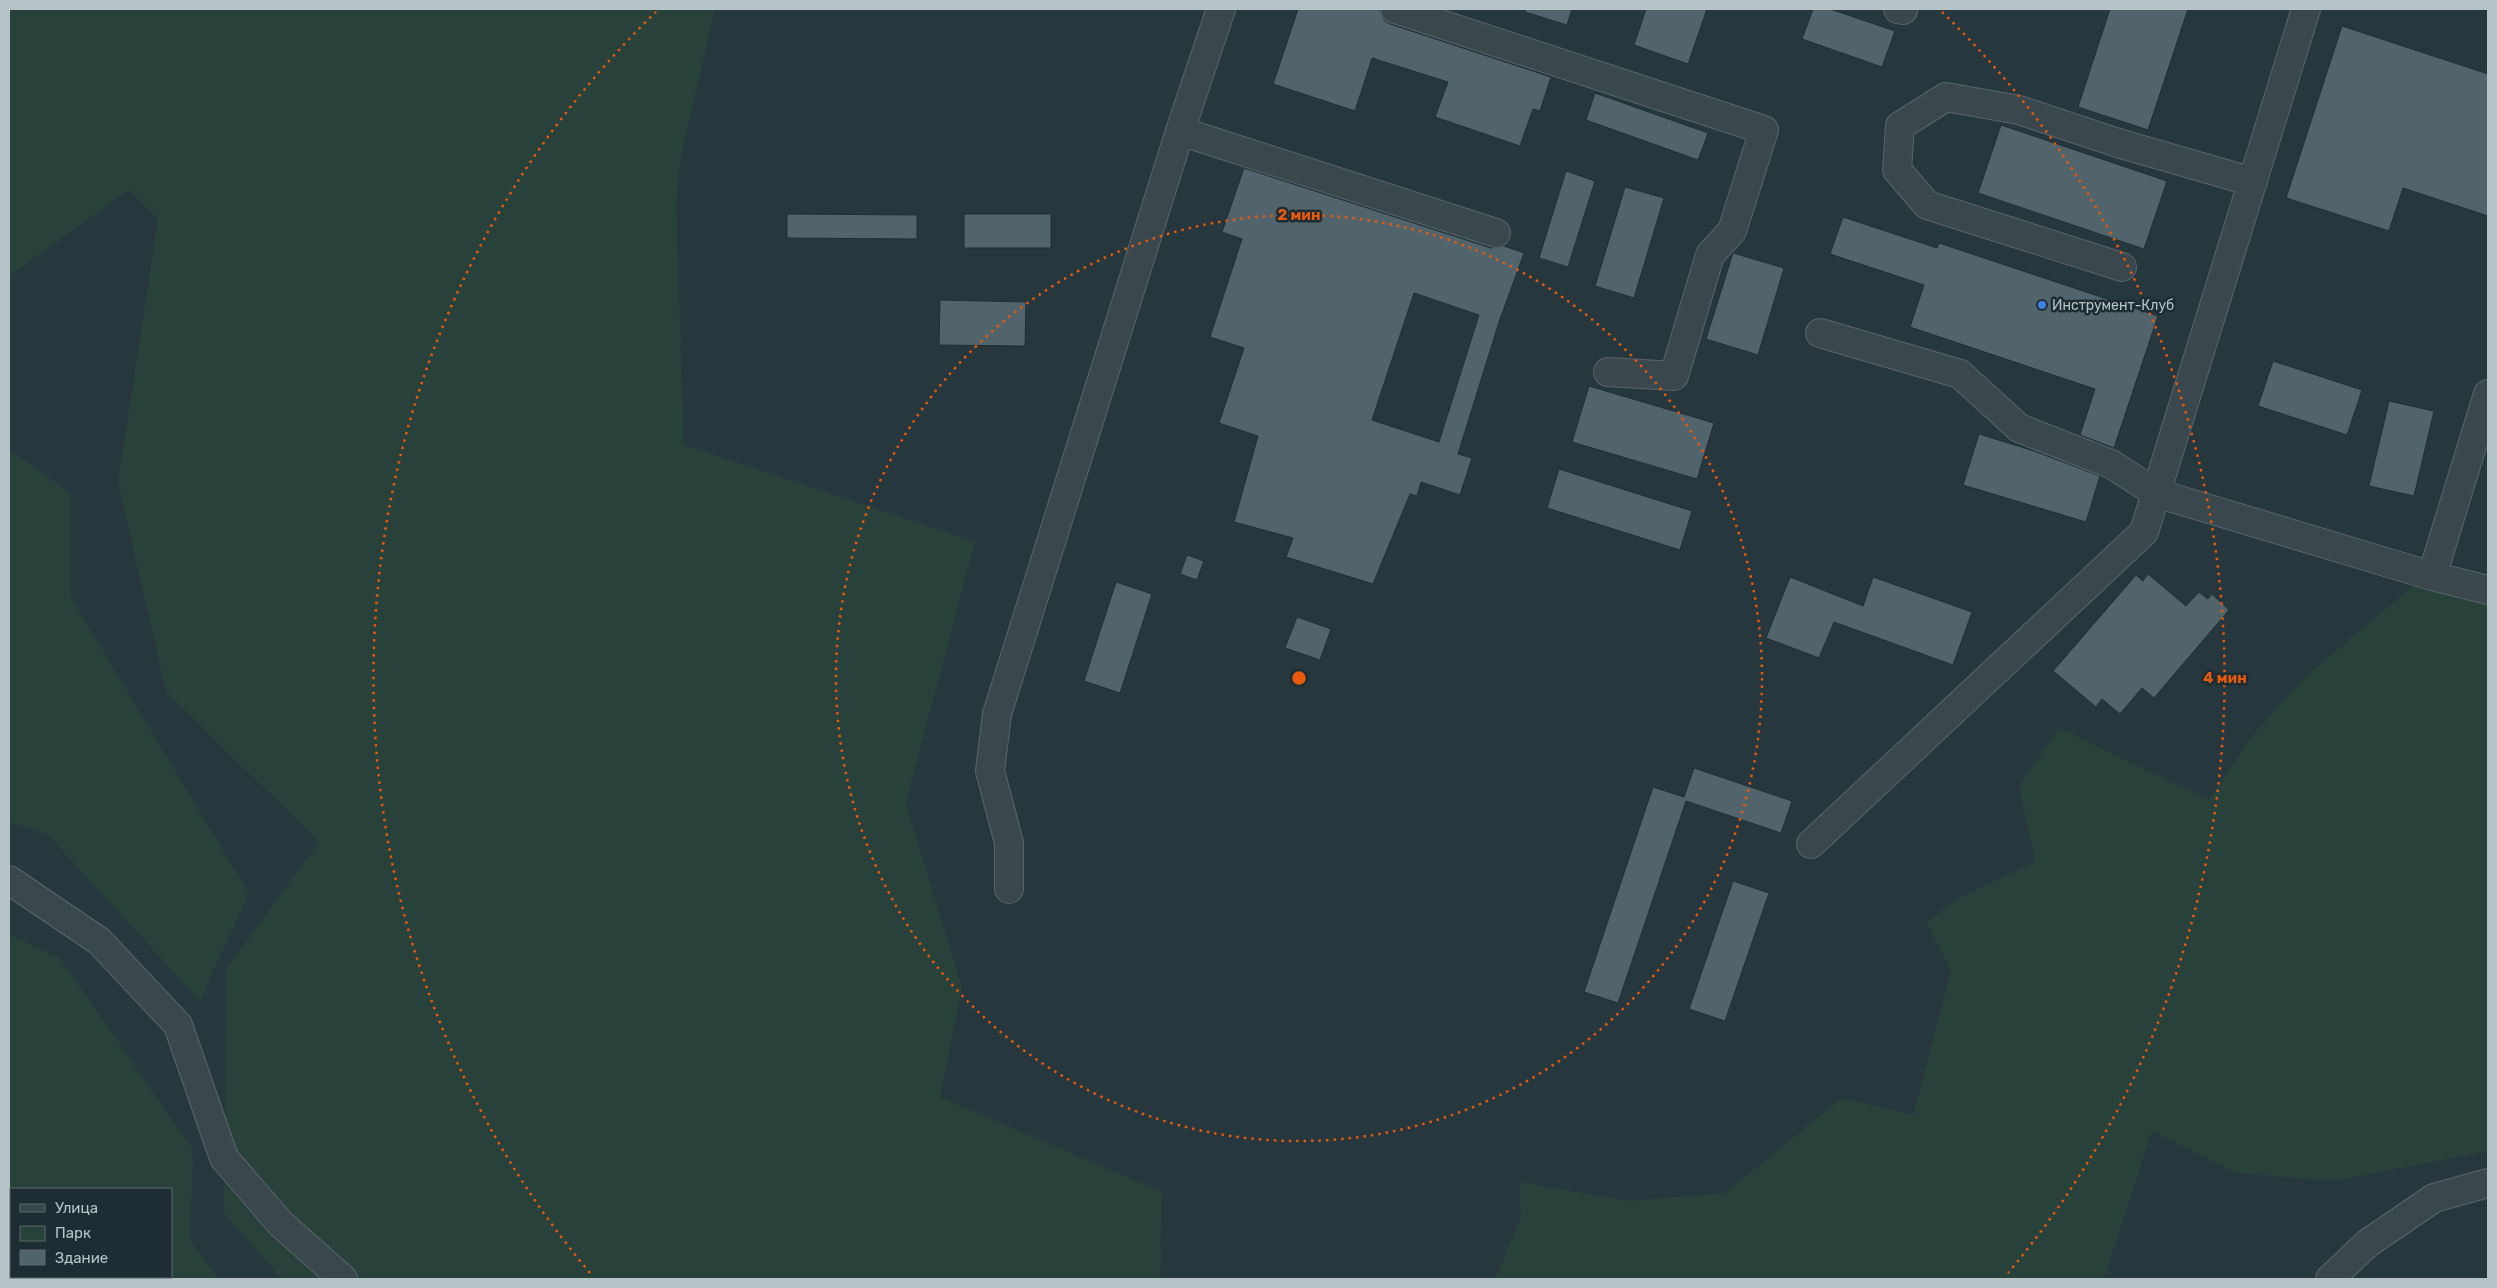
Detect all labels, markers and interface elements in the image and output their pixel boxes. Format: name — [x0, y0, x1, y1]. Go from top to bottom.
text: 2 мин — [1278, 206, 1320, 224]
place label: Инструмент-Клуб — [2052, 297, 2174, 314]
marker: Инструмент-Клуб — [2036, 299, 2048, 311]
centre of rings — [1290, 669, 1308, 687]
text: 4 мин — [2203, 669, 2247, 687]
legend — [10, 1188, 172, 1278]
text: Улица — [55, 1199, 98, 1217]
text: Парк — [55, 1224, 91, 1242]
text: Здание — [55, 1249, 108, 1267]

